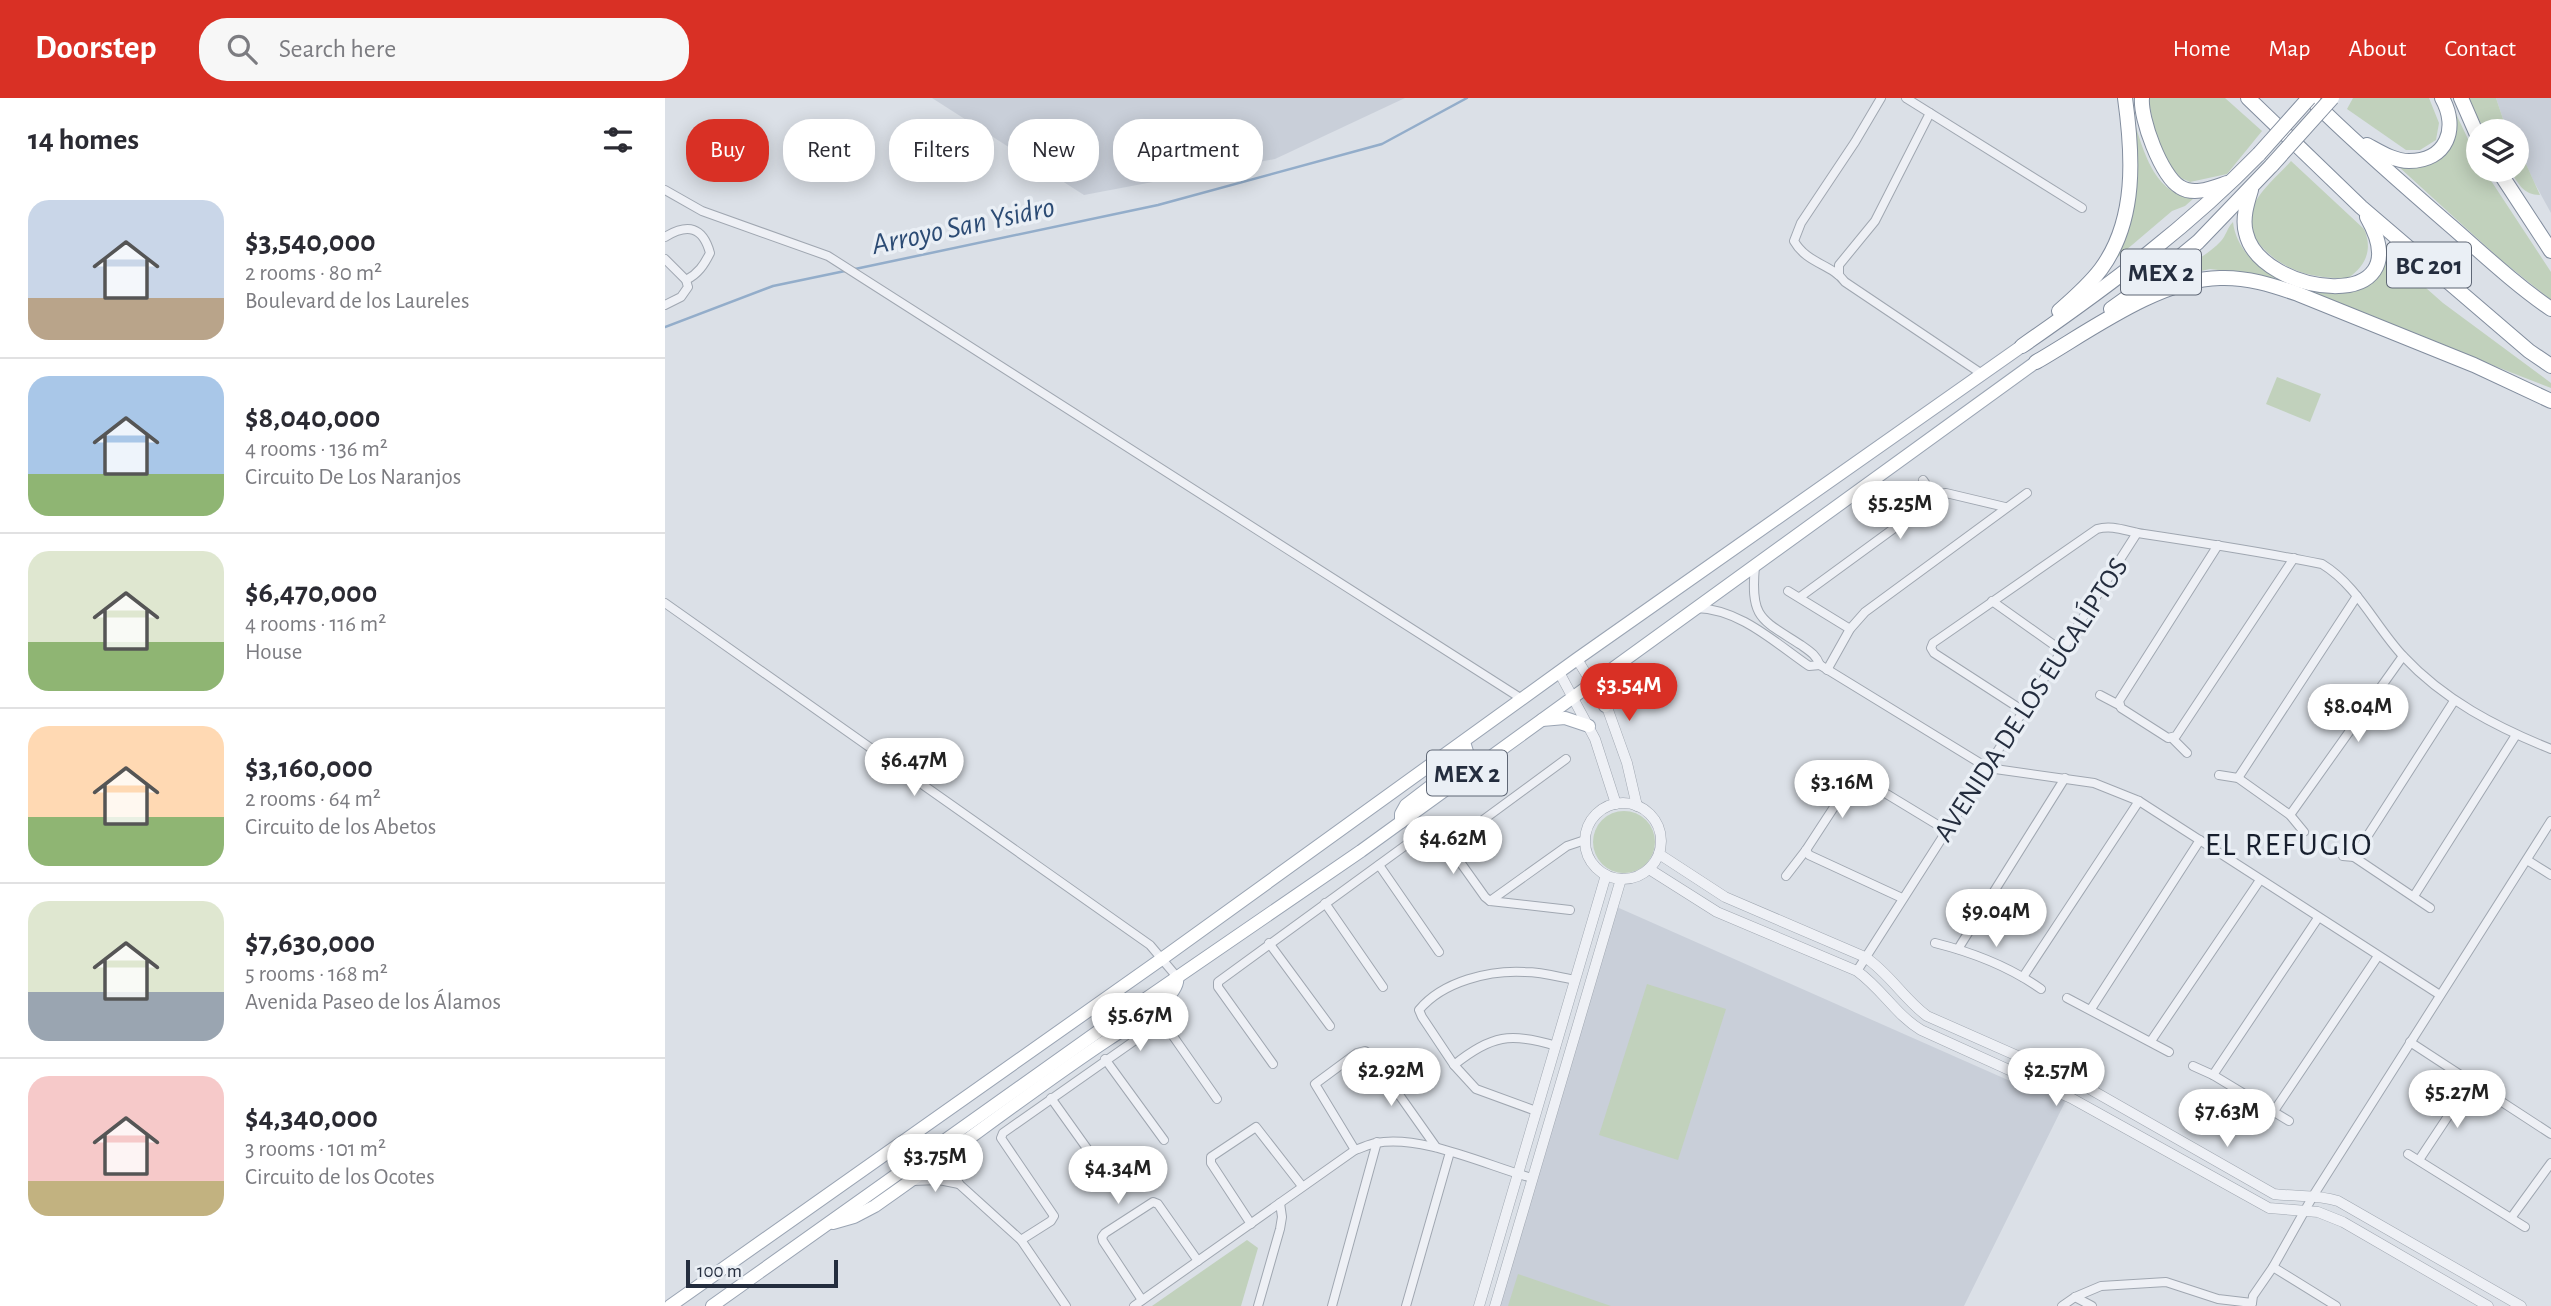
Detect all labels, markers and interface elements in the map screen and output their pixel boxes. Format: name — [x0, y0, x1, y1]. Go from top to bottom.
search box — [199, 18, 689, 81]
icon: search — [223, 30, 261, 68]
text: Doorstep — [35, 32, 157, 65]
text: Search here — [279, 36, 396, 62]
text: Home — [2173, 37, 2231, 61]
text: Map — [2269, 37, 2311, 61]
text: About — [2349, 37, 2406, 61]
text: Contact — [2444, 37, 2516, 61]
chip: Buy — [686, 119, 769, 182]
chip: Rent — [783, 119, 875, 182]
chip: Filters — [889, 119, 994, 182]
chip: New — [1008, 119, 1099, 182]
chip: Apartment — [1113, 119, 1263, 182]
map controls — [2466, 119, 2529, 182]
button: layers — [2466, 119, 2529, 182]
icon: filters — [599, 121, 637, 159]
text: 14 homes — [28, 125, 139, 155]
water label: Arroyo San Ysidro — [868, 192, 1057, 260]
text: $3,540,000 — [245, 227, 376, 257]
icon: home — [84, 228, 168, 312]
road number: BC 201 — [2387, 242, 2471, 288]
road number: MEX 2 — [2121, 250, 2201, 294]
text: 2 rooms · 80 m² — [245, 262, 382, 285]
text: Boulevard de los Laureles — [245, 290, 469, 313]
text: $8,040,000 — [245, 403, 380, 433]
icon: home — [84, 404, 168, 488]
text: 4 rooms · 136 m² — [245, 438, 388, 461]
text: Circuito De Los Naranjos — [245, 466, 461, 489]
pin: $5.25M — [1843, 482, 1957, 541]
text: $5.25M — [1868, 492, 1932, 515]
street label: AVENIDA DE LOS EUCALÍPTOS — [1927, 552, 2134, 847]
text: $6,470,000 — [245, 578, 377, 608]
icon: home — [84, 579, 168, 663]
text: 4 rooms · 116 m² — [245, 613, 386, 636]
text: House — [245, 641, 302, 664]
pin: $3.54M — [1572, 664, 1686, 723]
text: $3.54M — [1596, 674, 1662, 697]
pin: $8.04M — [2301, 684, 2415, 744]
text: $8.04M — [2324, 695, 2392, 718]
pin: $6.47M — [857, 738, 971, 798]
text: $6.47M — [881, 749, 947, 772]
road number: MEX 2 — [1427, 750, 1507, 796]
text: $3,160,000 — [245, 753, 373, 783]
icon: home — [84, 754, 168, 838]
pin: $3.16M — [1785, 760, 1899, 820]
text: $3.16M — [1810, 771, 1874, 794]
text: 2 rooms · 64 m² — [245, 788, 381, 811]
text: Circuito de los Abetos — [245, 816, 436, 839]
pin: $4.62M — [1396, 816, 1510, 876]
text: $4.62M — [1419, 827, 1487, 850]
district label: EL REFUGIO — [2205, 829, 2373, 861]
pin: $9.04M — [1939, 890, 2053, 949]
text: $9.04M — [1962, 900, 2030, 923]
text: $7,630,000 — [245, 928, 375, 958]
icon: home — [84, 929, 168, 1013]
text: 5 rooms · 168 m² — [245, 963, 388, 986]
text: Avenida Paseo de los Álamos — [245, 991, 501, 1014]
pin: $5.67M — [1083, 993, 1197, 1053]
text: $5.67M — [1108, 1004, 1172, 1027]
pin: $2.92M — [1334, 1048, 1448, 1108]
pin: $2.57M — [1999, 1048, 2113, 1108]
text: $2.92M — [1358, 1059, 1424, 1082]
text: $2.57M — [2024, 1059, 2088, 1082]
pin: $5.27M — [2400, 1070, 2514, 1130]
text: $5.27M — [2425, 1081, 2489, 1104]
pin: $7.63M — [2170, 1090, 2284, 1149]
text: $7.63M — [2195, 1100, 2259, 1123]
text: $4,340,000 — [245, 1103, 378, 1133]
icon: home — [84, 1104, 168, 1188]
pin: $3.75M — [878, 1134, 992, 1194]
text: 3 rooms · 101 m² — [245, 1138, 386, 1161]
text: $3.75M — [903, 1145, 967, 1168]
pin: $4.34M — [1061, 1146, 1175, 1206]
text: $4.34M — [1085, 1157, 1152, 1180]
text: Circuito de los Ocotes — [245, 1166, 435, 1189]
scale bar — [686, 1257, 838, 1289]
text: 100 m — [697, 1262, 742, 1281]

